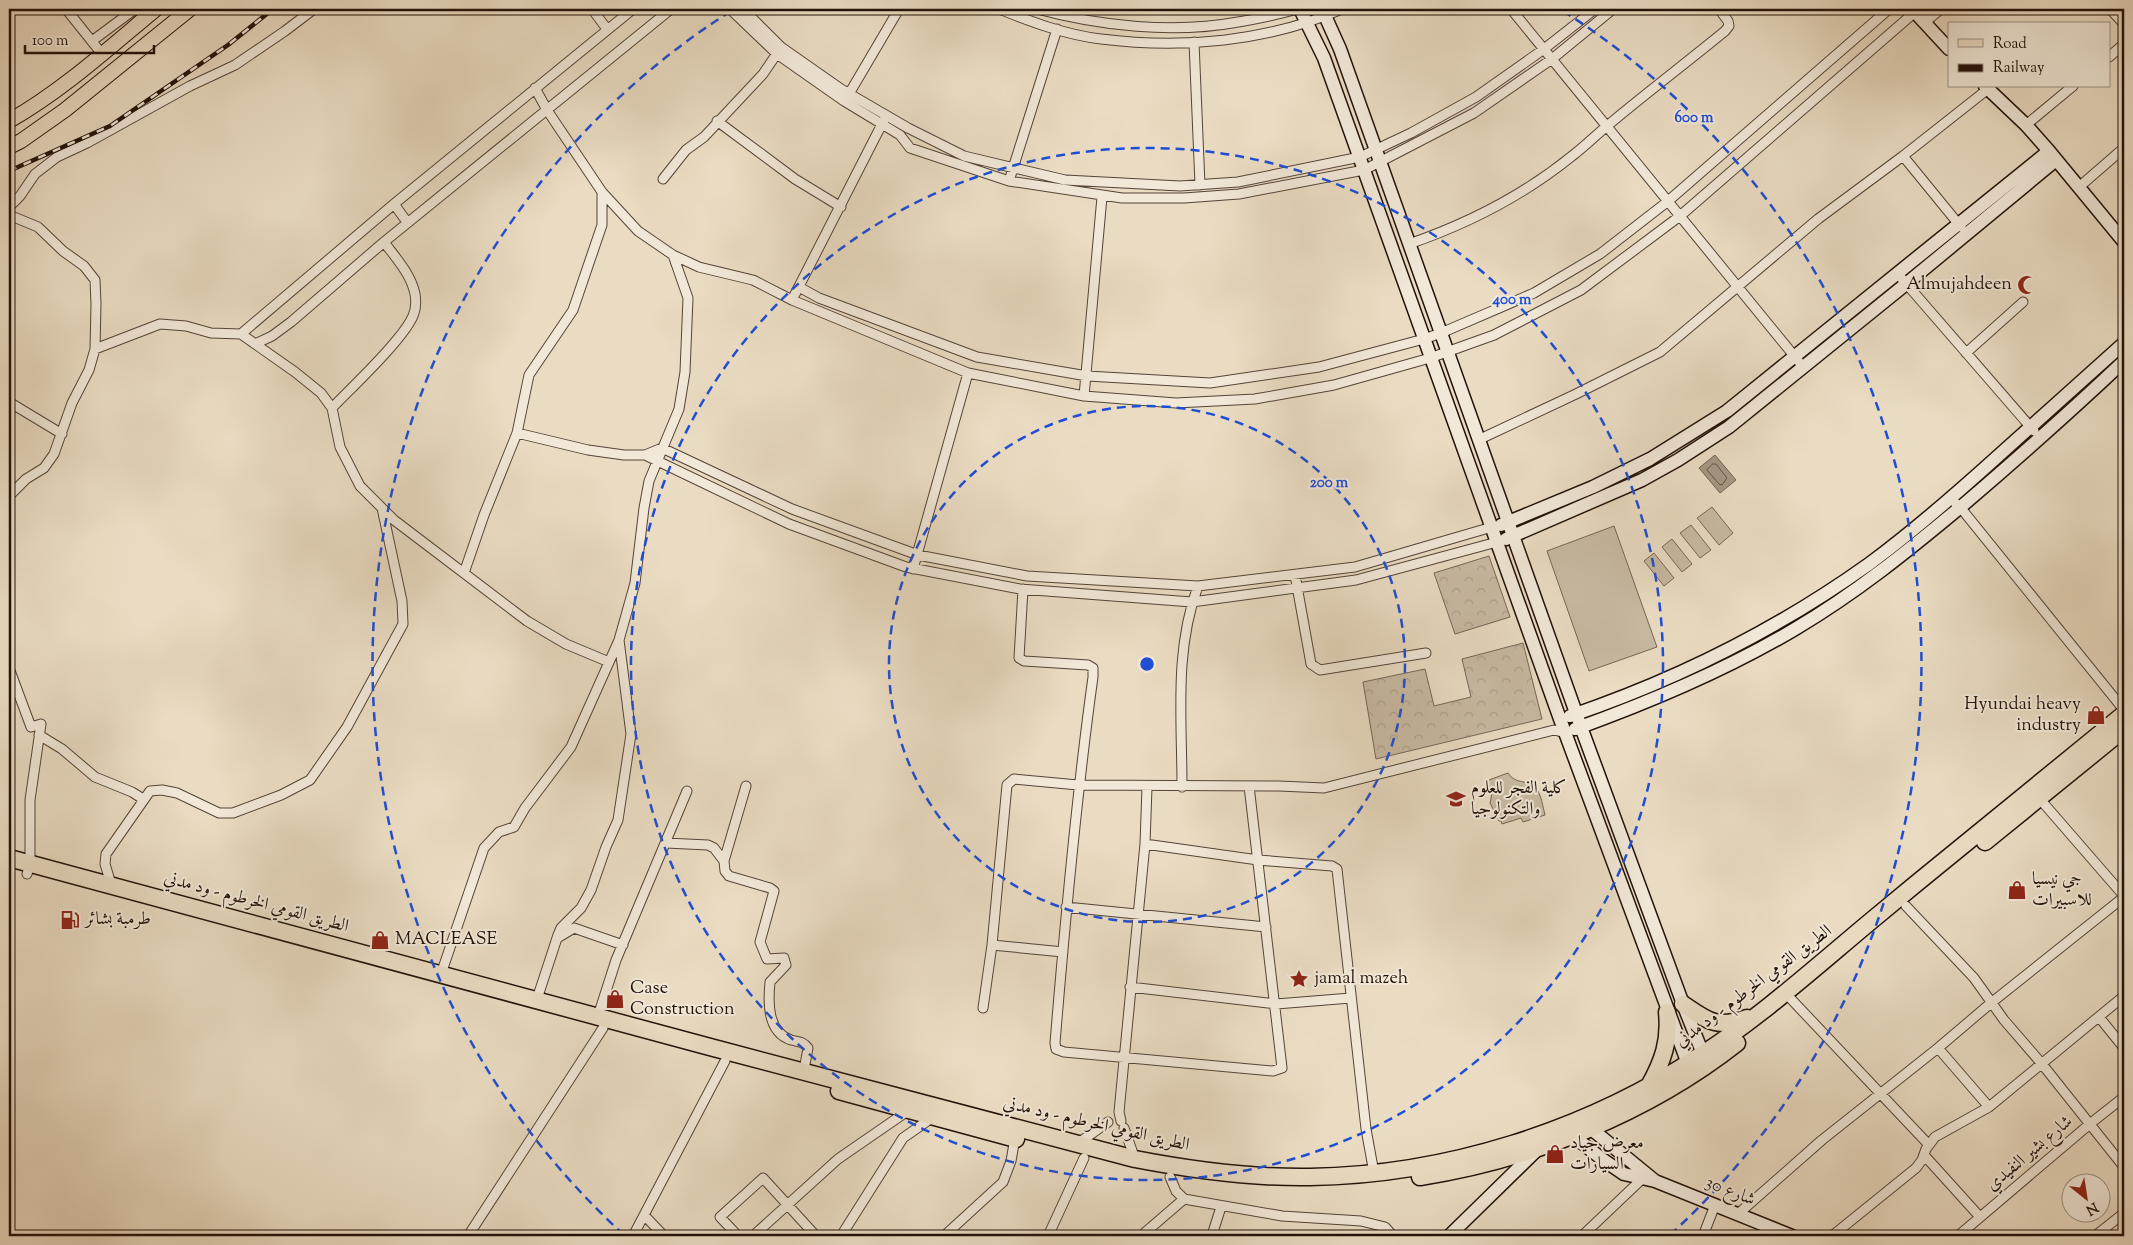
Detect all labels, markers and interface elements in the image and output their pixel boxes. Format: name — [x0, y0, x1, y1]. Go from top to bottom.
scale bar — [25, 22, 154, 54]
legend — [1948, 22, 2110, 88]
text: 100 m — [32, 31, 69, 52]
text: Road — [1993, 34, 2027, 55]
text: Railway — [1993, 58, 2045, 79]
text: 600 m — [1675, 108, 1714, 129]
place label: Almujahdeen — [1906, 272, 2012, 298]
mosque icon: Almujahdeen — [2016, 274, 2038, 296]
text: 400 m — [1492, 290, 1532, 311]
text: 200 m — [1310, 473, 1349, 494]
centre of rings — [1138, 655, 1156, 673]
place label: Hyundai heavy industry — [1964, 692, 2081, 739]
shop icon: Hyundai heavy industry — [2085, 704, 2107, 726]
place label: كلية الفجر للعلوم والتكنولوجيا — [1471, 776, 1567, 823]
school or university icon: كلية الفجر للعلوم والتكنولوجيا — [1445, 788, 1467, 810]
street label: الطريق القومي الخرطوم - ود مدني — [160, 866, 351, 941]
place label: جي نيسيا للاسبيرات — [2032, 867, 2092, 914]
shop icon: جي نيسيا للاسبيرات — [2006, 879, 2028, 901]
place label: طرمبة بشائر — [83, 907, 151, 933]
fuel station icon: طرمبة بشائر — [59, 909, 81, 931]
street label: الطريق القومي الخرطوم - ود مدني — [1670, 919, 1839, 1056]
place label: MACLEASE — [395, 927, 498, 953]
shop icon: MACLEASE — [369, 929, 391, 951]
place label: jamal mazeh — [1314, 966, 1409, 992]
place icon: jamal mazeh — [1288, 968, 1310, 990]
place label: Case Construction — [630, 976, 735, 1023]
shop icon: Case Construction — [604, 988, 626, 1010]
street label: الطريق القومي الخرطوم - ود مدني — [1000, 1091, 1192, 1160]
street label: شارع بشير النفيدي — [1981, 1110, 2079, 1198]
place label: معرض جياد السيارات — [1570, 1131, 1644, 1178]
shop icon: معرض جياد السيارات — [1544, 1143, 1566, 1165]
street label: شارع 30 — [1701, 1170, 1759, 1214]
north arrow — [2060, 1172, 2110, 1222]
text: N — [2082, 1196, 2101, 1219]

